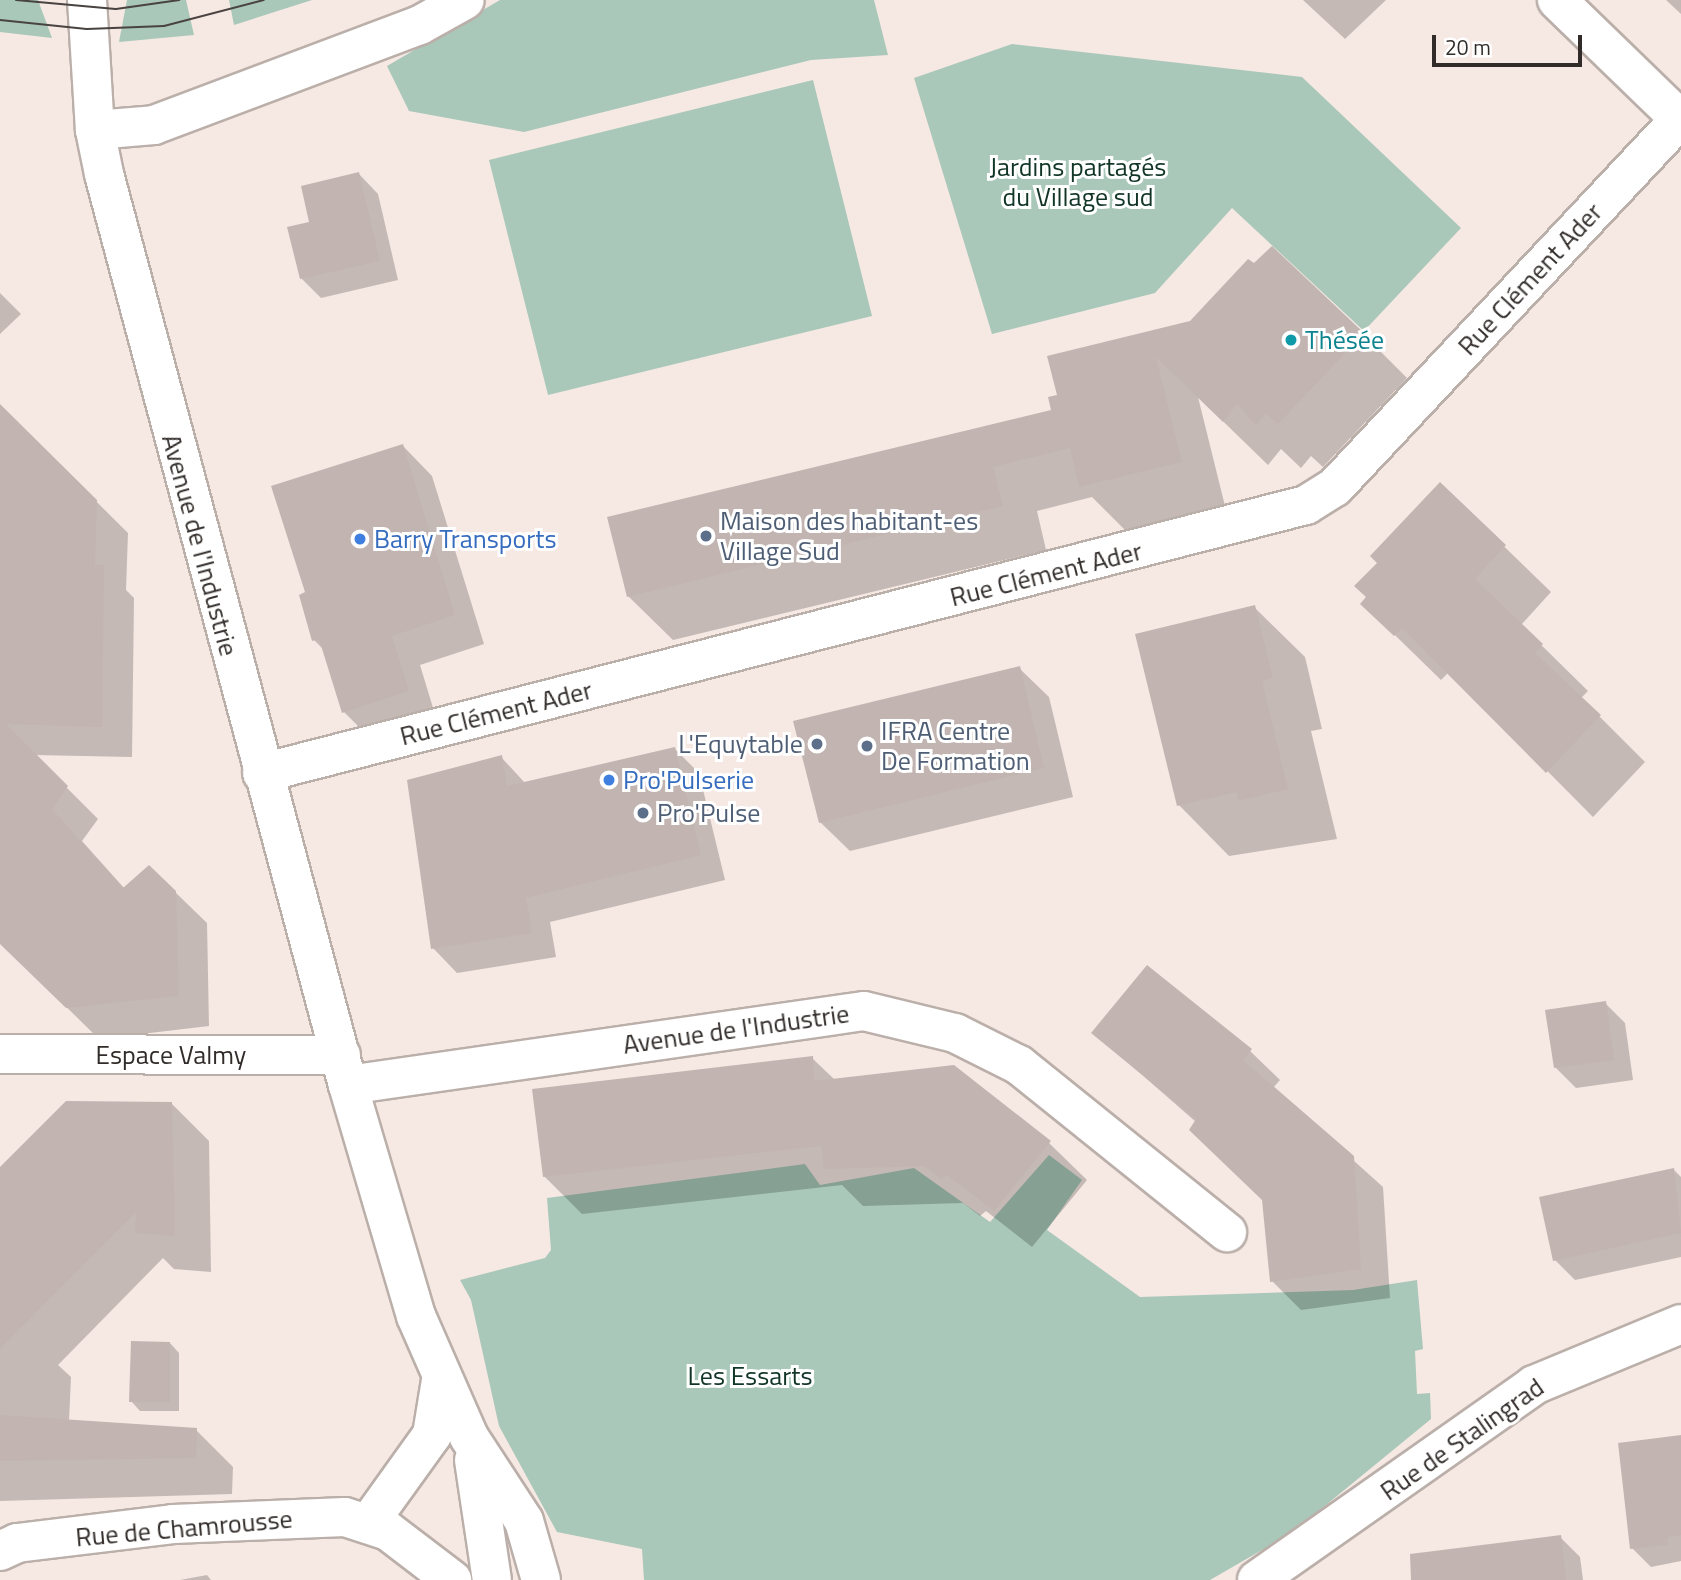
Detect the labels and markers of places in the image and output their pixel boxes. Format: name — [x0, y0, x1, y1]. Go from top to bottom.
place label: Thésée — [1305, 324, 1384, 356]
marker: Thésée — [1283, 332, 1299, 348]
place label: Maison des habitant-es Village Sud — [720, 505, 978, 566]
place label: Barry Transports — [374, 523, 556, 555]
marker: Maison des habitant-es Village Sud — [698, 528, 714, 544]
marker: Barry Transports — [352, 531, 368, 547]
place label: IFRA Centre De Formation — [881, 715, 1030, 776]
place label: L'Equytable — [678, 728, 803, 760]
marker: L'Equytable — [809, 736, 825, 752]
marker: IFRA Centre De Formation — [859, 738, 875, 754]
place label: Pro'Pulserie — [623, 764, 754, 796]
marker: Pro'Pulserie — [601, 772, 617, 788]
place label: Pro'Pulse — [657, 797, 760, 829]
marker: Pro'Pulse — [635, 805, 651, 821]

